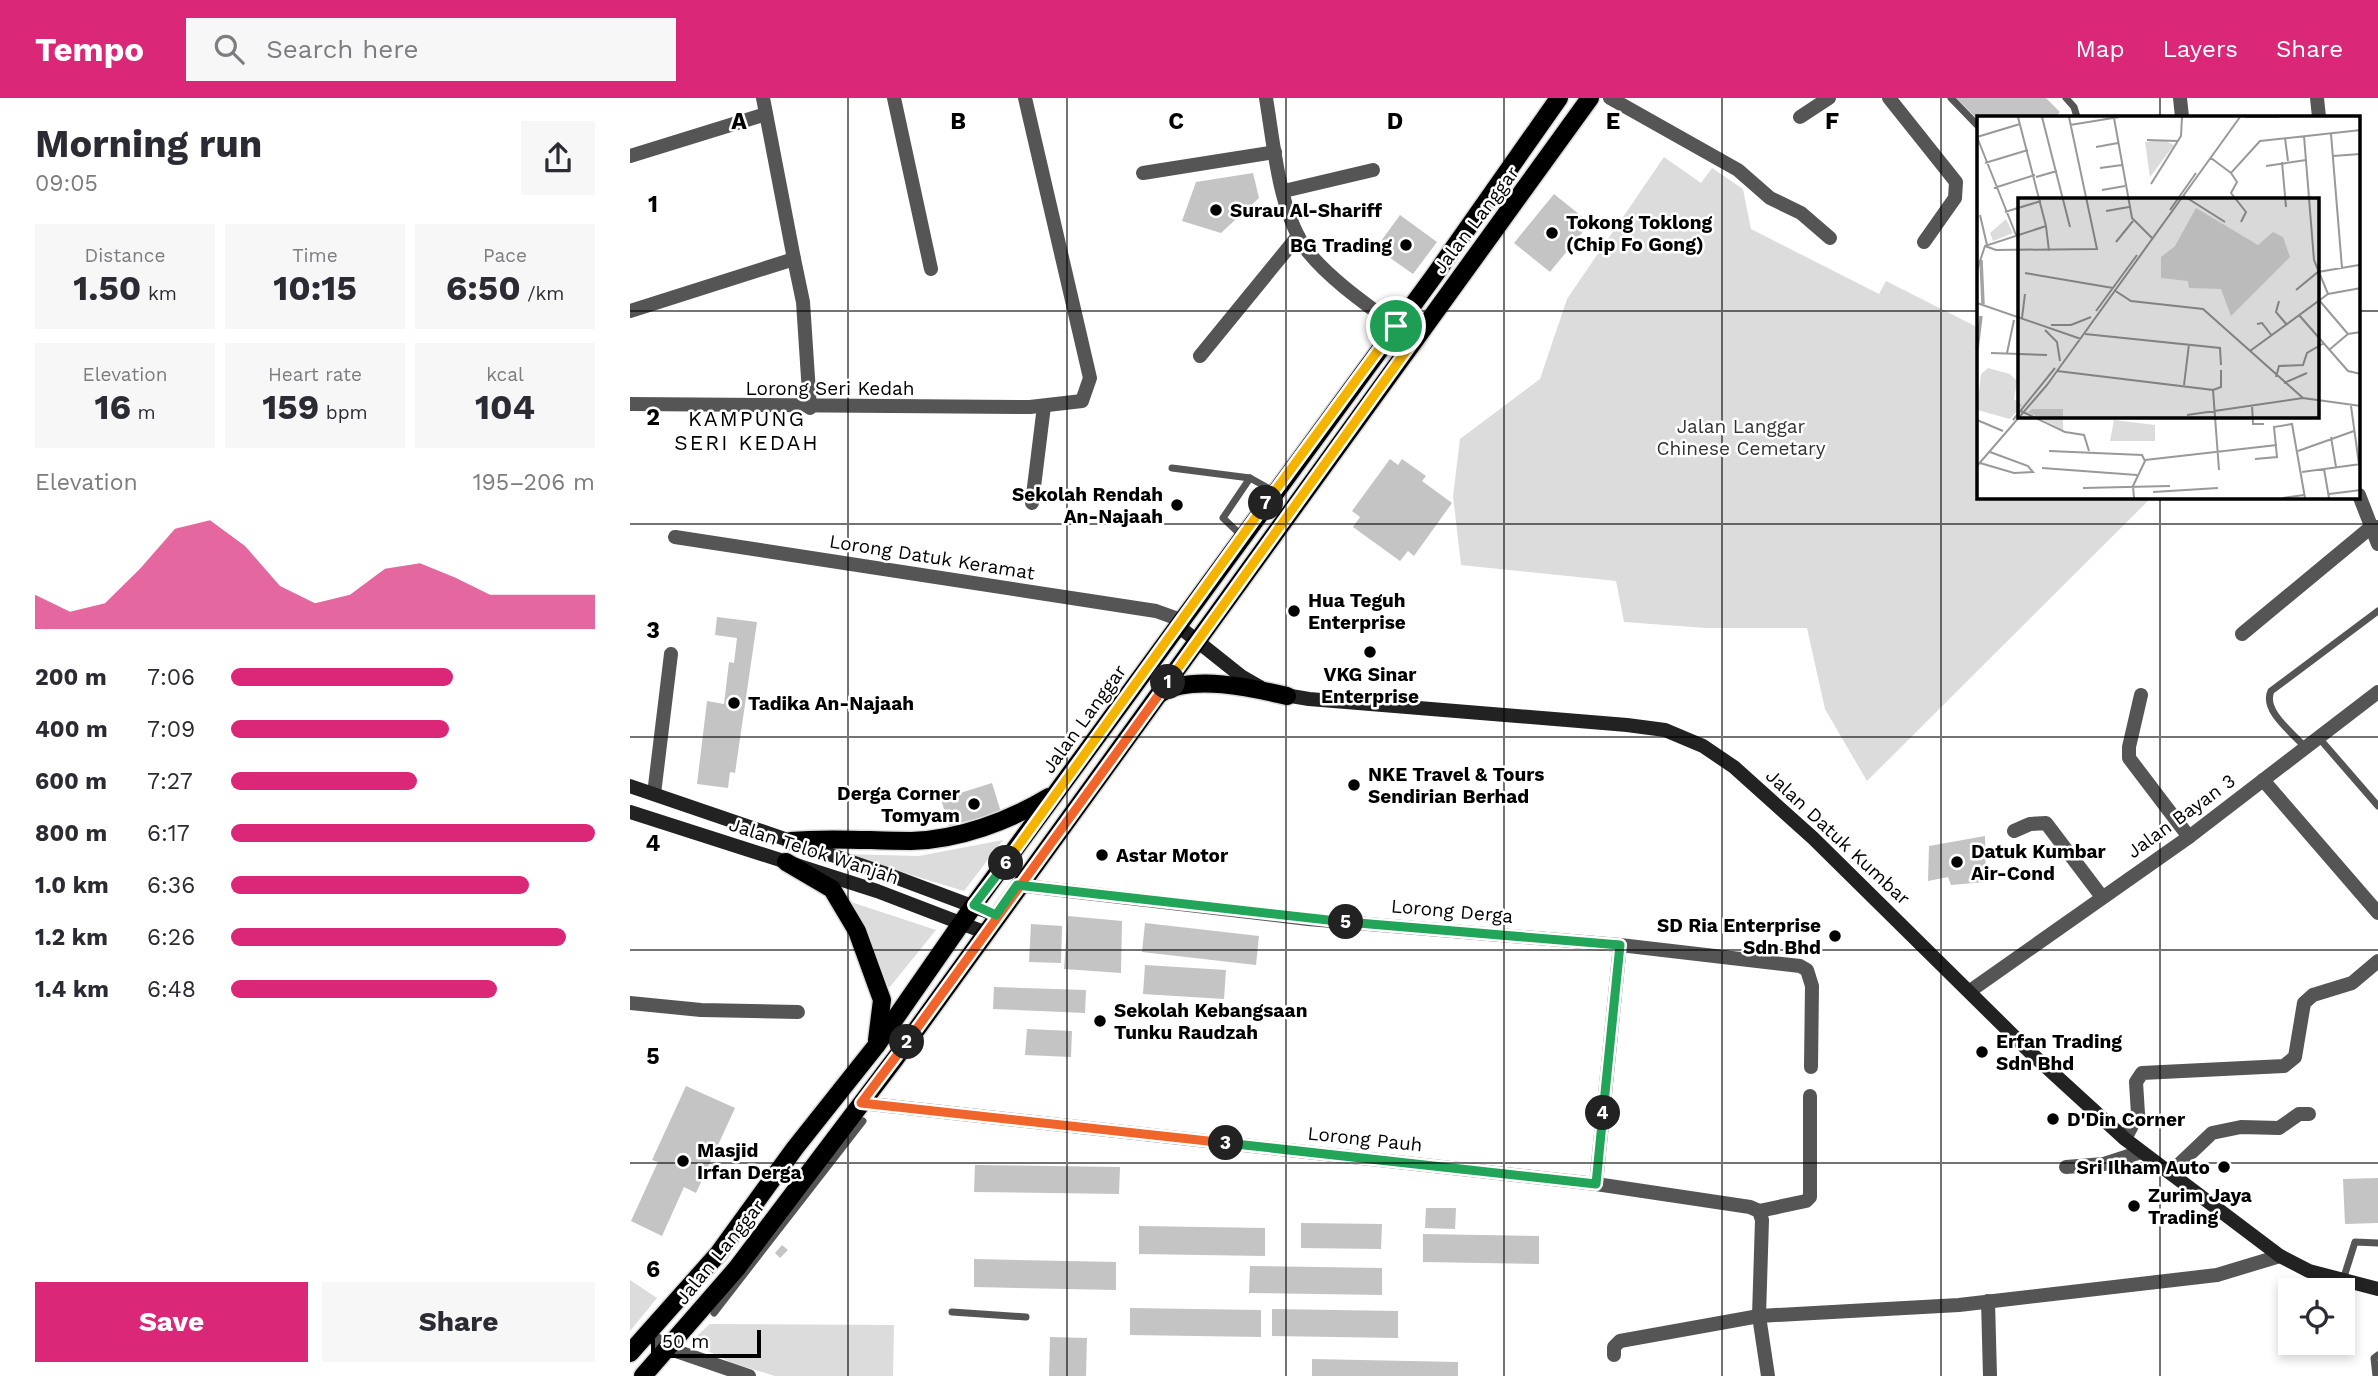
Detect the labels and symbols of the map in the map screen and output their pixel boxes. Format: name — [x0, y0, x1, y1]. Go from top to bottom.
text: A — [731, 108, 747, 135]
text: B — [950, 108, 966, 135]
text: C — [1168, 108, 1184, 135]
text: D — [1387, 108, 1403, 135]
text: E — [1606, 108, 1620, 135]
text: F — [1825, 108, 1839, 135]
inset map — [1977, 116, 2360, 499]
street label: Jalan Langgar — [1428, 162, 1524, 278]
text: 1 — [648, 191, 658, 218]
place label: Surau Al-Shariff — [1230, 199, 1382, 222]
marker: Surau Al-Shariff — [1208, 202, 1224, 218]
place label: Tokong Toklong (Chip Fo Gong) — [1566, 211, 1712, 256]
marker: Tokong Toklong (Chip Fo Gong) — [1544, 225, 1560, 241]
place label: BG Trading — [1290, 234, 1392, 257]
marker: BG Trading — [1398, 237, 1414, 253]
pin — [1366, 296, 1426, 356]
street label: Lorong Seri Kedah — [745, 377, 915, 400]
text: 2 — [646, 404, 660, 431]
district label: KAMPUNG SERI KEDAH — [674, 406, 820, 455]
park label: Jalan Langgar Chinese Cemetary — [1656, 415, 1826, 460]
place label: Sekolah Rendah An-Najaah — [1012, 483, 1163, 528]
pin: 7 — [1248, 486, 1284, 520]
marker: Sekolah Rendah An-Najaah — [1169, 497, 1185, 513]
street label: Lorong Datuk Keramat — [828, 529, 1036, 585]
place label: Hua Teguh Enterprise — [1308, 589, 1406, 634]
marker: Hua Teguh Enterprise — [1286, 603, 1302, 619]
text: 3 — [646, 617, 660, 644]
marker: VKG Sinar Enterprise — [1362, 644, 1378, 660]
street label: Jalan Langgar — [1037, 660, 1131, 778]
place label: VKG Sinar Enterprise — [1321, 663, 1419, 708]
pin: 1 — [1150, 664, 1186, 700]
place label: Tadika An-Najaah — [748, 692, 914, 715]
marker: Tadika An-Najaah — [726, 695, 742, 711]
place label: NKE Travel & Tours Sendirian Berhad — [1368, 763, 1544, 808]
street label: Jalan Datuk Kumbar — [1761, 764, 1915, 910]
street label: Jalan Bayan 3 — [2122, 769, 2240, 863]
marker: NKE Travel & Tours Sendirian Berhad — [1346, 777, 1362, 793]
place label: Derga Corner Tomyam — [837, 782, 961, 827]
marker: Derga Corner Tomyam — [966, 796, 982, 812]
street label: Jalan Telok Wanjah — [726, 813, 902, 889]
text: 4 — [646, 830, 661, 857]
place label: Datuk Kumbar Air-Cond — [1971, 840, 2107, 885]
place label: Astar Motor — [1116, 844, 1229, 867]
pin: 6 — [988, 846, 1024, 880]
marker: Astar Motor — [1094, 847, 1110, 863]
marker: Datuk Kumbar Air-Cond — [1949, 854, 1965, 870]
street label: Lorong Derga — [1390, 894, 1514, 928]
pin: 5 — [1328, 904, 1364, 940]
place label: SD Ria Enterprise Sdn Bhd — [1657, 914, 1821, 959]
marker: SD Ria Enterprise Sdn Bhd — [1827, 928, 1843, 944]
place label: Sekolah Kebangsaan Tunku Raudzah — [1114, 999, 1307, 1044]
marker: Sekolah Kebangsaan Tunku Raudzah — [1092, 1013, 1108, 1029]
pin: 2 — [890, 1024, 924, 1060]
place label: Erfan Trading Sdn Bhd — [1996, 1030, 2122, 1075]
text: 5 — [646, 1043, 660, 1070]
marker: Erfan Trading Sdn Bhd — [1974, 1044, 1990, 1060]
pin: 4 — [1586, 1096, 1620, 1130]
place label: D'Din Corner — [2067, 1108, 2186, 1131]
marker: D'Din Corner — [2045, 1111, 2061, 1127]
street label: Lorong Pauh — [1306, 1122, 1424, 1156]
pin: 3 — [1208, 1126, 1244, 1160]
place label: Masjid Irfan Derga — [697, 1139, 802, 1184]
marker: Masjid Irfan Derga — [675, 1153, 691, 1169]
place label: Sri Ilham Auto — [2077, 1156, 2210, 1179]
marker: Sri Ilham Auto — [2216, 1159, 2232, 1175]
place label: Zurim Jaya Trading — [2148, 1184, 2252, 1229]
street label: Jalan Langgar — [671, 1195, 770, 1309]
marker: Zurim Jaya Trading — [2126, 1198, 2142, 1214]
text: 6 — [646, 1256, 660, 1283]
scale bar — [651, 1327, 761, 1359]

